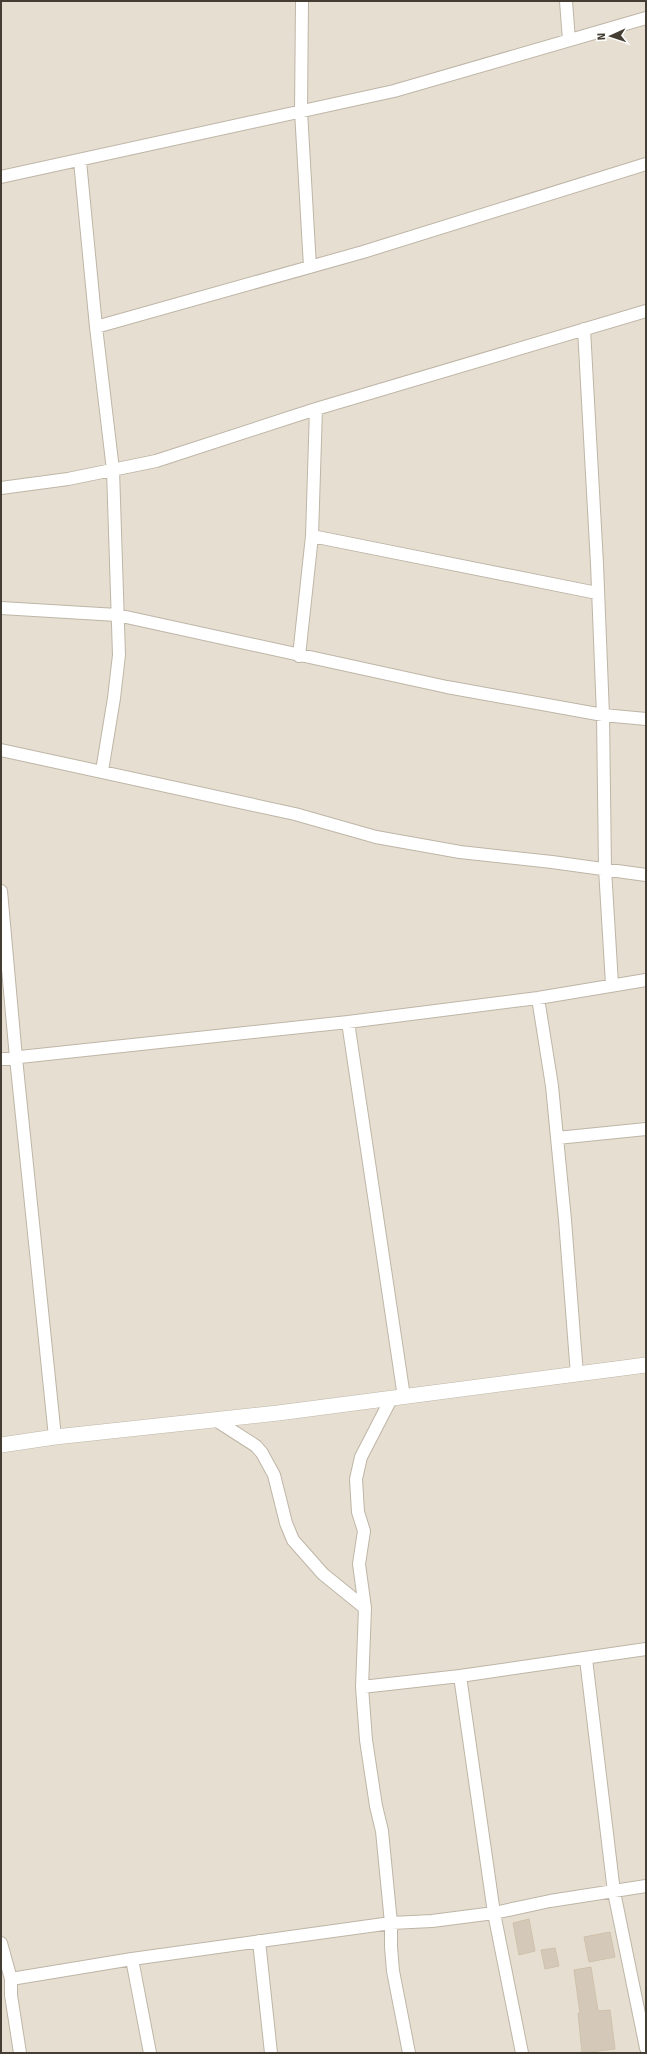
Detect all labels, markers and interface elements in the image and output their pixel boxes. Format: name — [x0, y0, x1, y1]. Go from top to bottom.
north arrow — [591, 16, 631, 56]
text: N — [595, 33, 608, 40]

